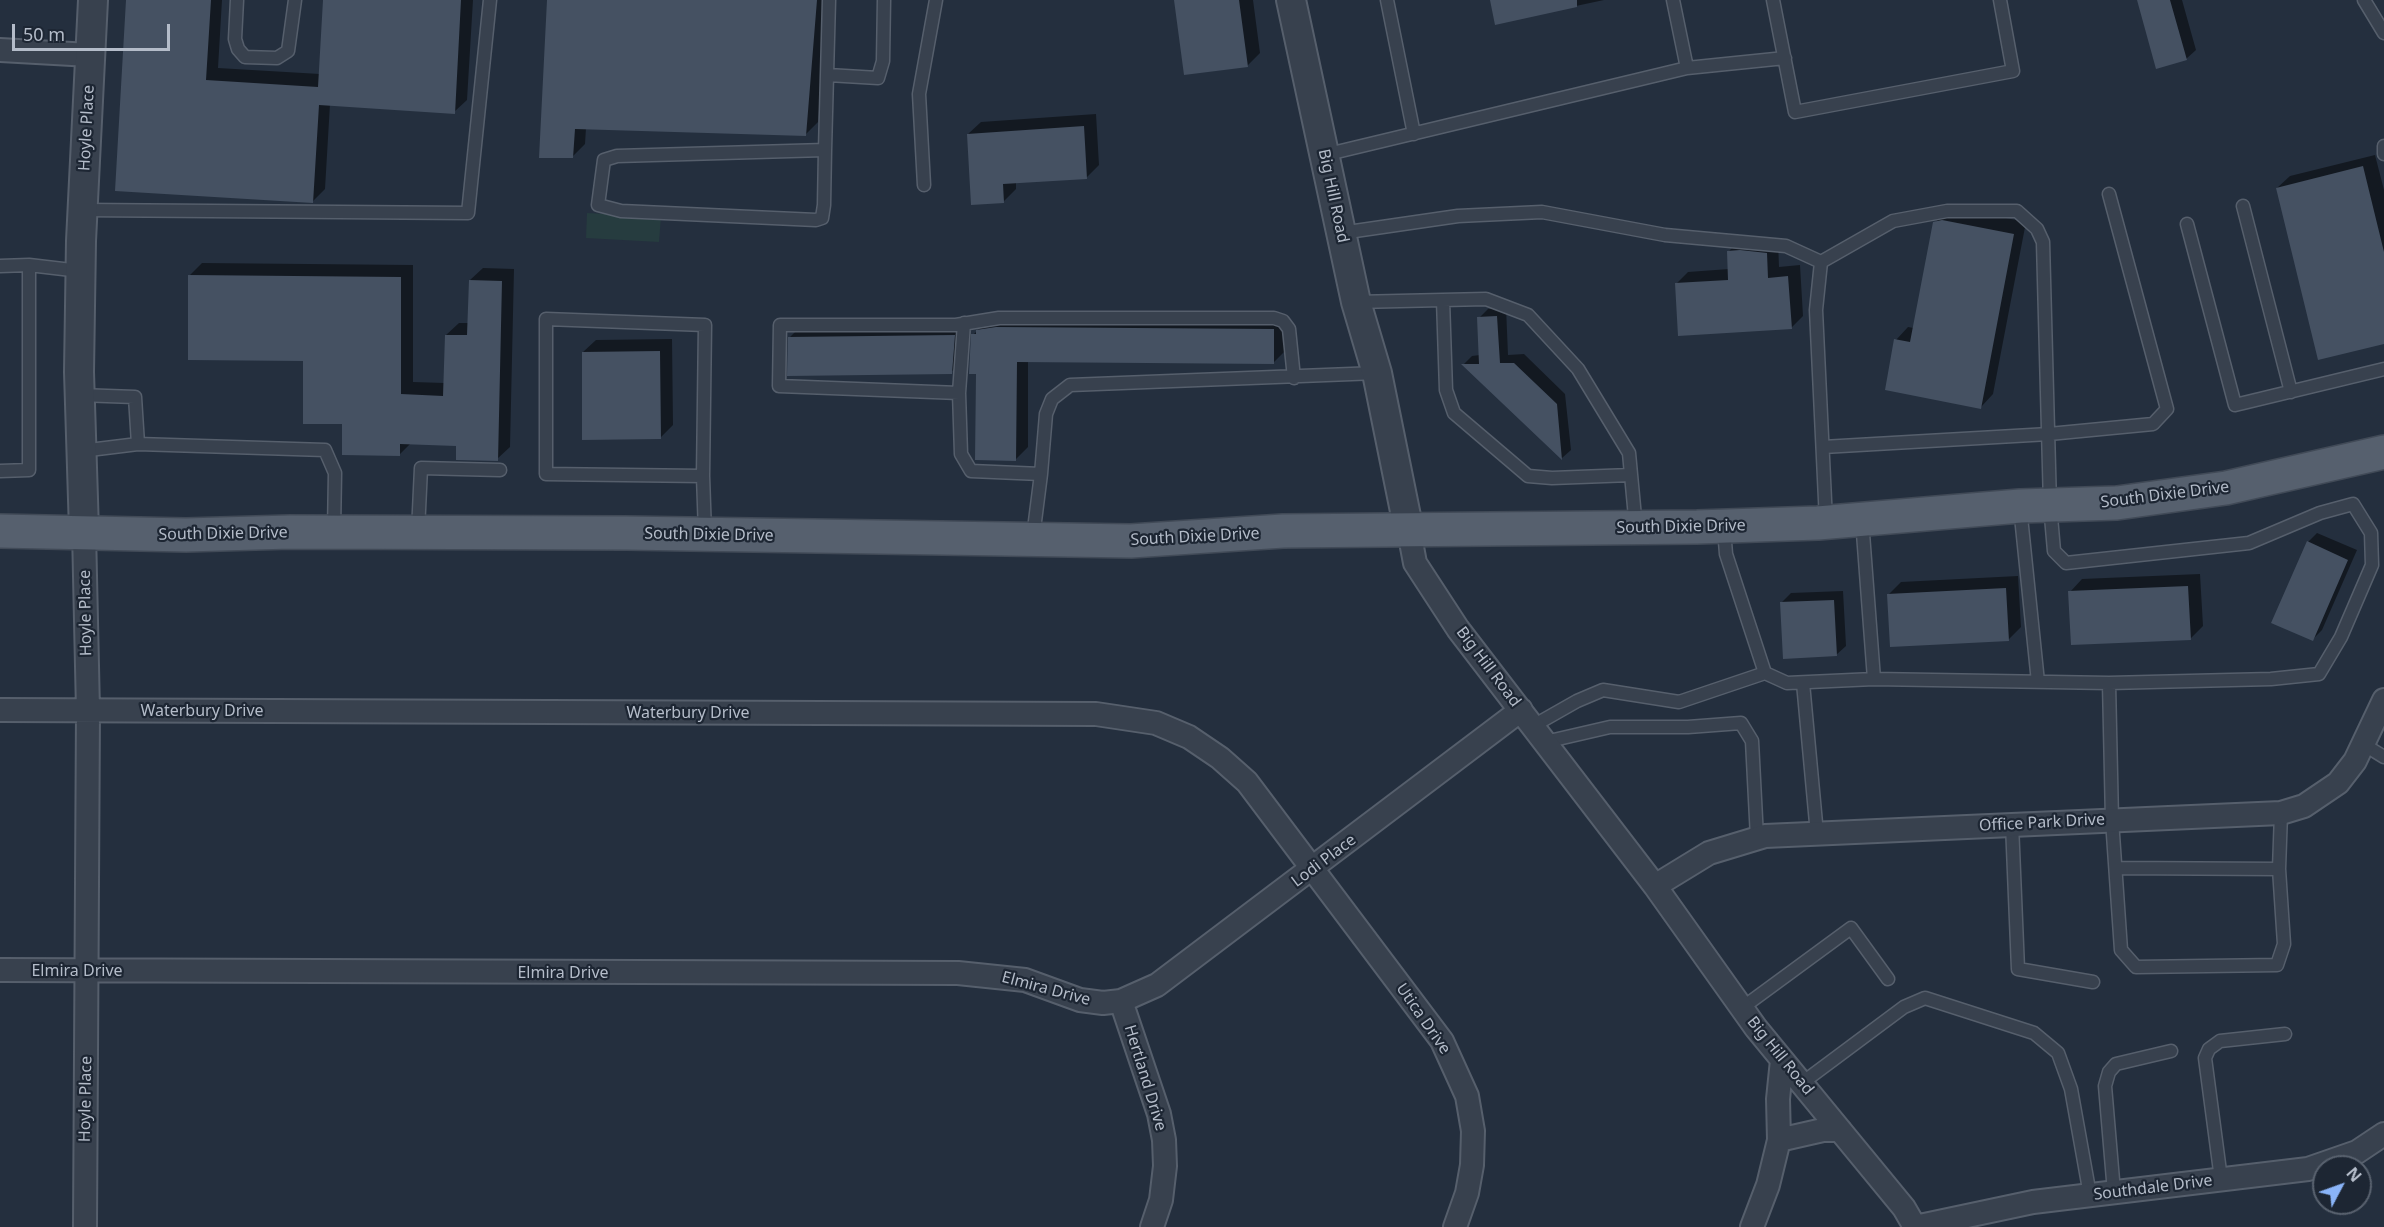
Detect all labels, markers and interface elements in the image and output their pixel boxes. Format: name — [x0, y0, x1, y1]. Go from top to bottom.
scale bar — [15, 12, 172, 50]
text: 50 m — [23, 22, 65, 46]
street label: Hoyle Place — [75, 84, 99, 172]
street label: Big Hill Road — [1314, 147, 1352, 245]
street label: South Dixie Drive — [2100, 478, 2230, 512]
street label: South Dixie Drive — [1616, 516, 1746, 538]
street label: South Dixie Drive — [158, 523, 288, 545]
street label: South Dixie Drive — [644, 524, 774, 546]
street label: South Dixie Drive — [1130, 524, 1260, 550]
street label: Hoyle Place — [76, 570, 96, 656]
street label: Big Hill Road — [1452, 623, 1524, 711]
street label: Waterbury Drive — [140, 701, 264, 721]
street label: Waterbury Drive — [626, 703, 750, 723]
street label: Office Park Drive — [1979, 810, 2105, 836]
street label: Lodi Place — [1288, 831, 1360, 891]
street label: Elmira Drive — [31, 961, 123, 981]
street label: Elmira Drive — [517, 963, 609, 983]
street label: Elmira Drive — [1000, 968, 1092, 1010]
street label: Utica Drive — [1392, 980, 1454, 1058]
street label: Big Hill Road — [1743, 1013, 1817, 1099]
street label: Hertland Drive — [1120, 1023, 1170, 1133]
street label: Hoyle Place — [76, 1056, 96, 1142]
north arrow — [2312, 1155, 2372, 1215]
text: N — [2341, 1162, 2367, 1187]
street label: Southdale Drive — [2092, 1171, 2214, 1205]

